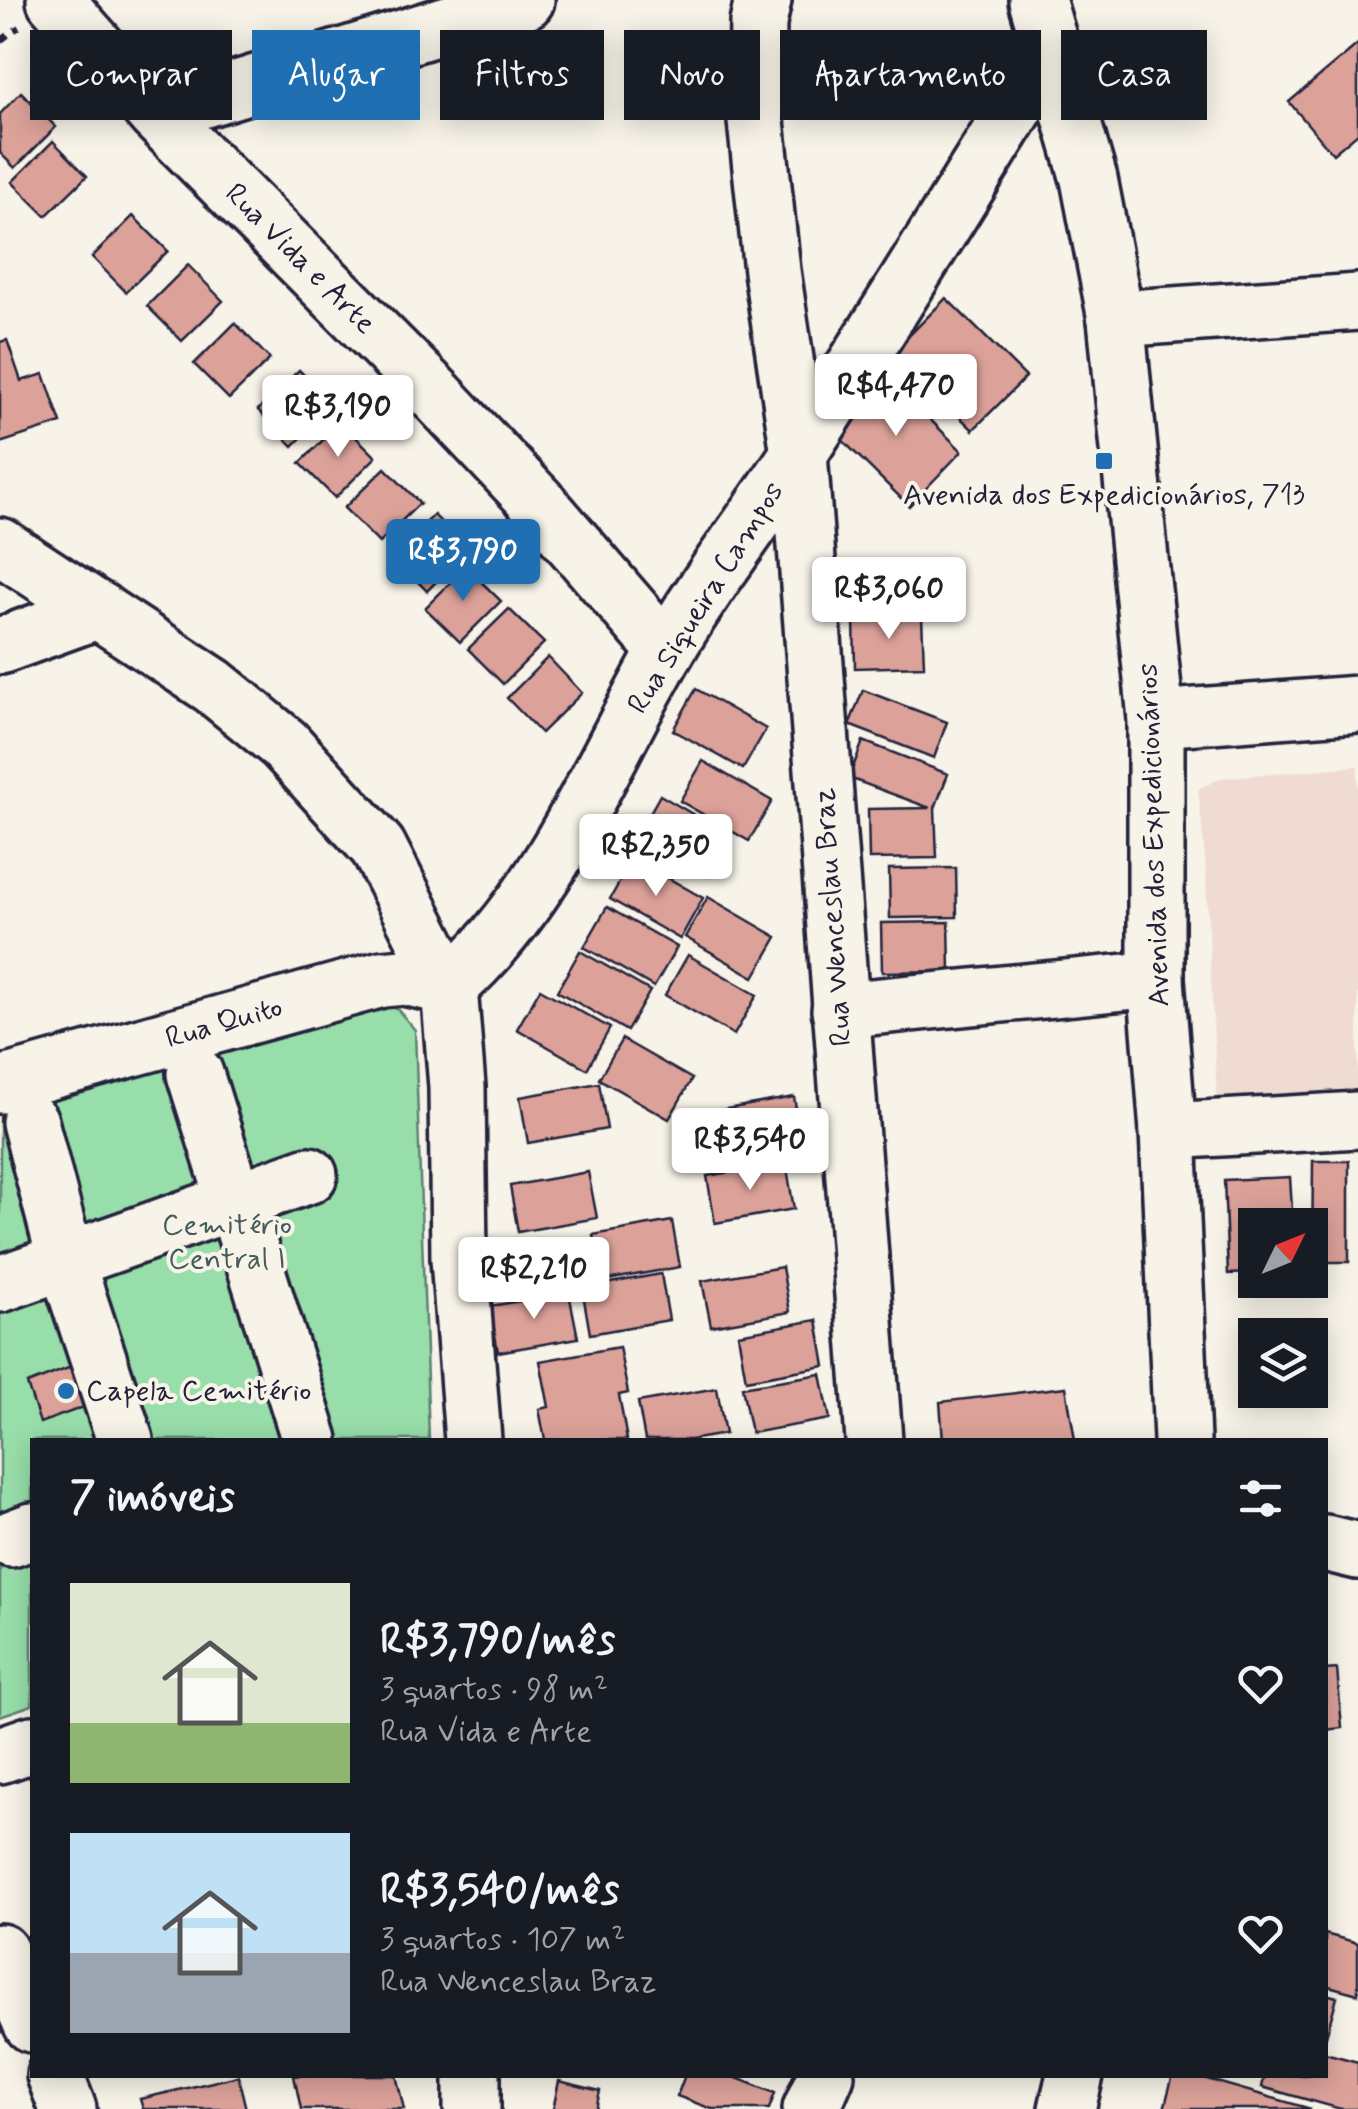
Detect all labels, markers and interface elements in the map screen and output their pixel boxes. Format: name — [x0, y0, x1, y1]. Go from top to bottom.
chip: Comprar — [30, 30, 232, 120]
chip: Alugar — [252, 30, 420, 120]
chip: Filtros — [440, 30, 604, 120]
chip: Novo — [624, 30, 760, 120]
chip: Apartamento — [780, 30, 1041, 120]
chip: Casa — [1061, 30, 1207, 120]
street label: Rua Vida e Arte — [216, 175, 384, 343]
pin: R$4,470 — [804, 354, 988, 439]
text: R$4,470 — [837, 365, 955, 407]
pin: R$3,190 — [246, 375, 430, 460]
text: R$3,190 — [284, 386, 392, 428]
marker: Avenida dos Expedicionários, 713 — [1093, 450, 1115, 472]
street label: Rua Siqueira Campos — [619, 475, 793, 721]
place label: Avenida dos Expedicionários, 713 — [903, 476, 1305, 515]
pin: R$3,790 — [371, 519, 555, 604]
text: R$3,790 — [408, 530, 518, 572]
pin: R$3,060 — [797, 557, 981, 642]
text: R$3,060 — [834, 568, 944, 610]
street label: Avenida dos Expedicionários — [1129, 662, 1179, 1008]
street label: Rua Wenceslau Braz — [805, 786, 861, 1048]
pin: R$2,350 — [564, 814, 748, 899]
text: R$2,350 — [601, 825, 711, 867]
street label: Rua Quito — [161, 988, 287, 1058]
pin: R$3,540 — [658, 1108, 842, 1193]
text: R$3,540 — [694, 1119, 806, 1161]
park label: Cemitério Central I — [162, 1206, 292, 1279]
north arrow — [1238, 1208, 1328, 1298]
map controls — [1238, 1208, 1328, 1408]
pin: R$2,210 — [442, 1237, 626, 1322]
text: R$2,210 — [480, 1248, 588, 1290]
button: layers — [1238, 1318, 1328, 1408]
place label: Capela Cemitério — [86, 1372, 311, 1411]
marker: Capela Cemitério — [55, 1380, 77, 1402]
text: 7 imóveis — [70, 1471, 235, 1526]
icon: filters — [1233, 1471, 1288, 1526]
text: R$3,790/mês — [380, 1614, 615, 1669]
icon: home — [150, 1623, 270, 1743]
icon: heart — [1233, 1656, 1288, 1711]
text: 3 quartos · 98 m² — [380, 1669, 608, 1711]
text: Rua Vida e Arte — [380, 1711, 592, 1753]
text: R$3,540/mês — [380, 1864, 619, 1919]
icon: home — [150, 1873, 270, 1993]
icon: heart — [1233, 1906, 1288, 1961]
text: 3 quartos · 107 m² — [380, 1919, 625, 1961]
text: Rua Wenceslau Braz — [380, 1961, 657, 2003]

